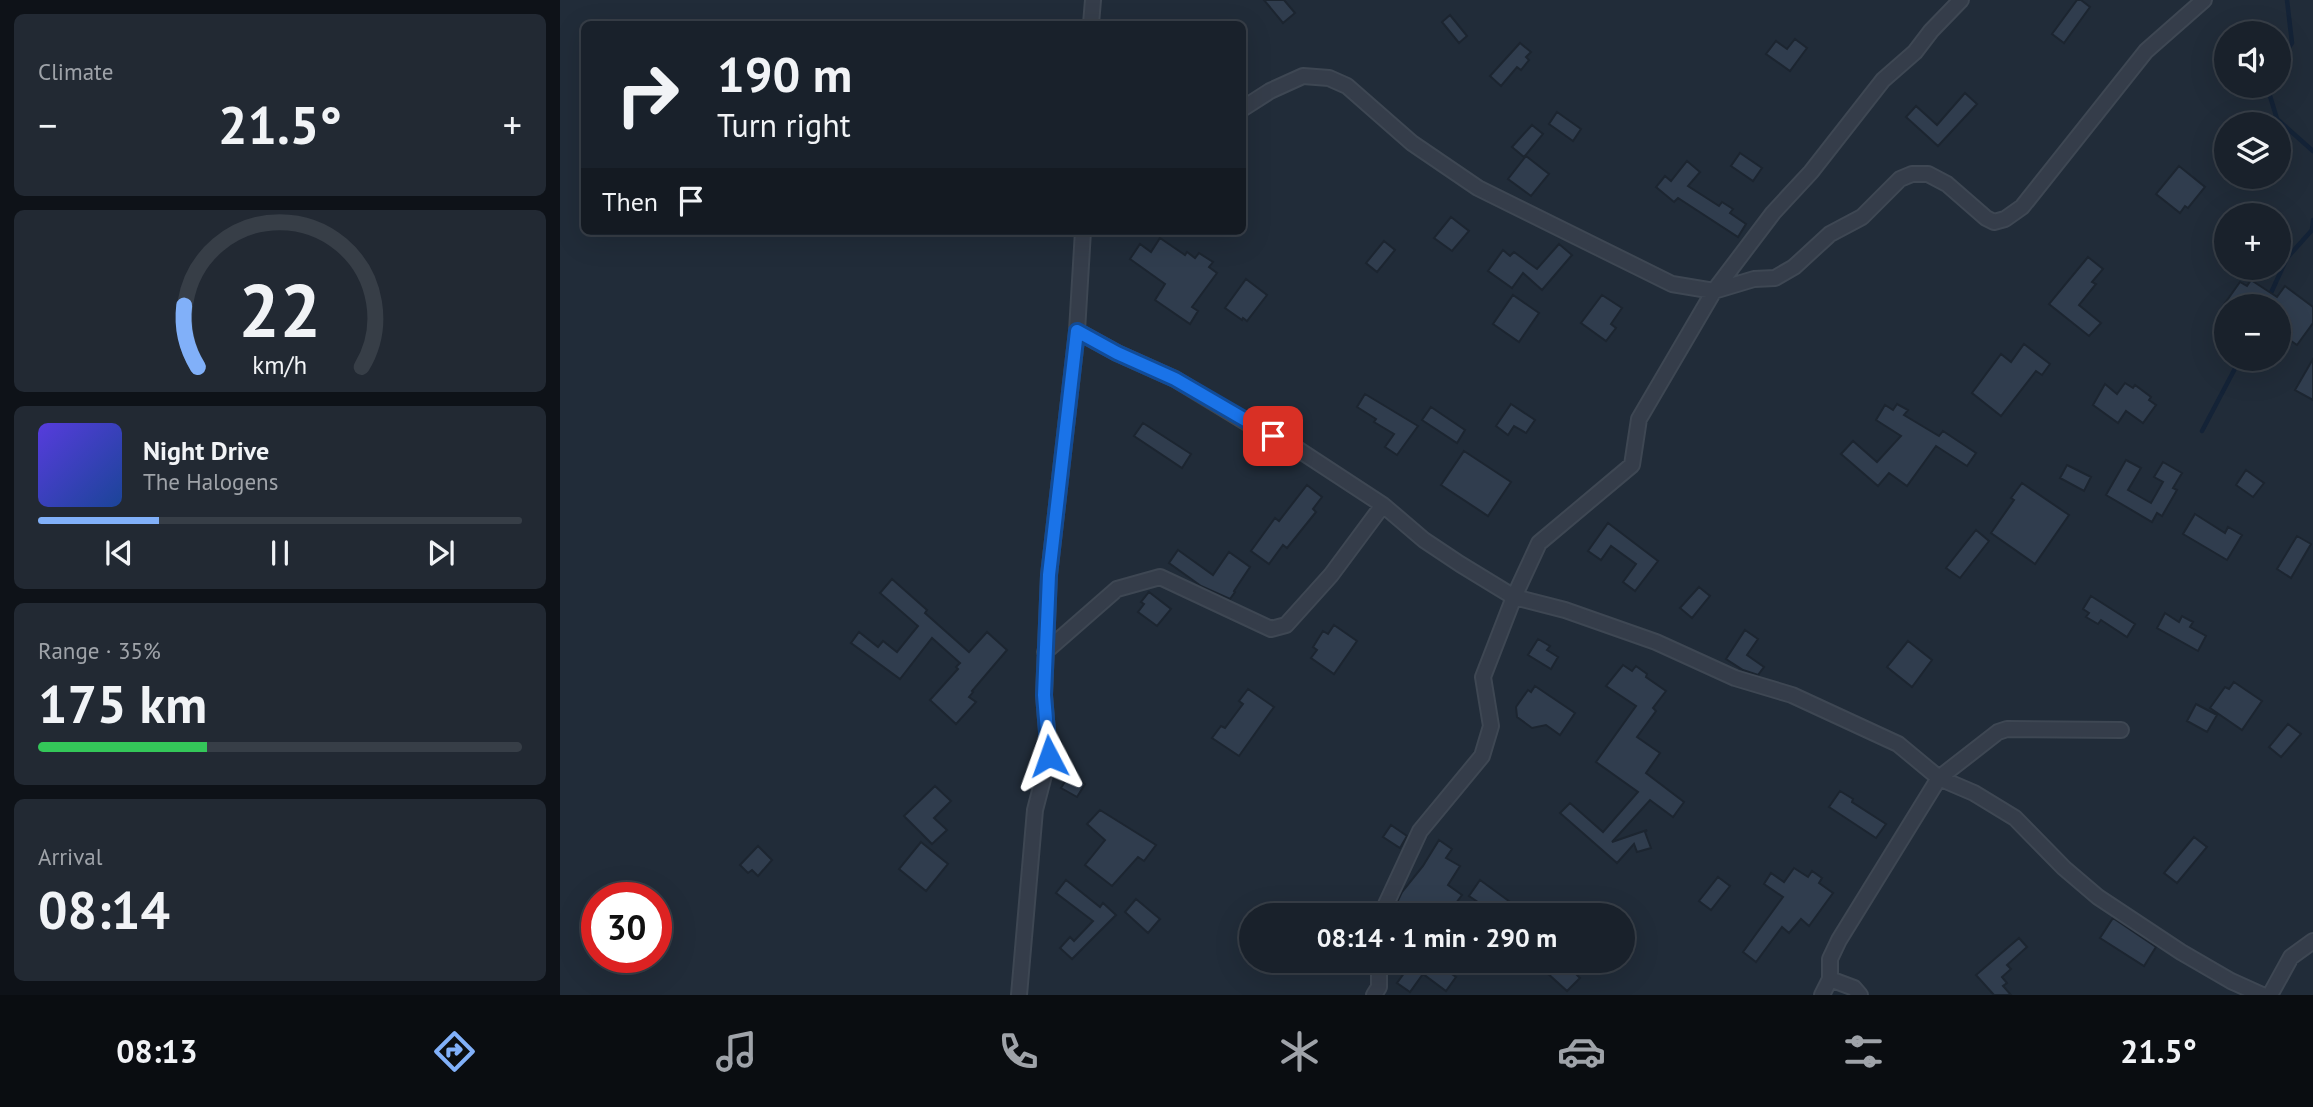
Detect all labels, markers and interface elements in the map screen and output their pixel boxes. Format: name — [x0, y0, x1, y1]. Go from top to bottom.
map controls — [2214, 21, 2291, 371]
button: sound — [2214, 21, 2291, 98]
text: 190 m — [717, 42, 852, 106]
icon: right — [602, 49, 693, 140]
text: Climate — [38, 57, 113, 86]
text: 21.5° — [218, 91, 342, 158]
text: − — [38, 100, 57, 149]
text: + — [503, 100, 522, 149]
text: Turn right — [717, 104, 851, 146]
button: layers — [2214, 112, 2291, 189]
icon: arrive — [672, 182, 710, 220]
text: Then — [602, 185, 658, 218]
button: + — [2214, 203, 2291, 280]
text: 22 — [239, 264, 321, 358]
button: − — [2214, 294, 2291, 371]
text: km/h — [253, 349, 307, 381]
pin — [1243, 406, 1303, 466]
icon: arrive — [1254, 417, 1292, 455]
text: Night Drive — [143, 434, 269, 467]
text: The Halogens — [143, 467, 278, 496]
icon: previous — [100, 534, 138, 572]
icon: pause — [261, 534, 299, 572]
icon: next — [422, 534, 460, 572]
text: Range · 35% — [38, 636, 161, 665]
text: 175 km — [38, 670, 207, 737]
position arrow — [1012, 719, 1086, 793]
text: Arrival — [38, 842, 102, 871]
text: 08:14 — [38, 876, 170, 943]
speed limit sign: 30 — [581, 882, 672, 973]
text: 08:14 · 1 min · 290 m — [1317, 921, 1557, 954]
icon: directions — [430, 1027, 479, 1076]
icon: music — [712, 1027, 761, 1076]
icon: phone — [994, 1027, 1043, 1076]
icon: climate — [1275, 1027, 1324, 1076]
icon: car — [1557, 1027, 1606, 1076]
icon: filters — [1839, 1027, 1888, 1076]
text: 08:13 — [116, 1030, 198, 1072]
text: 21.5° — [2120, 1030, 2197, 1072]

